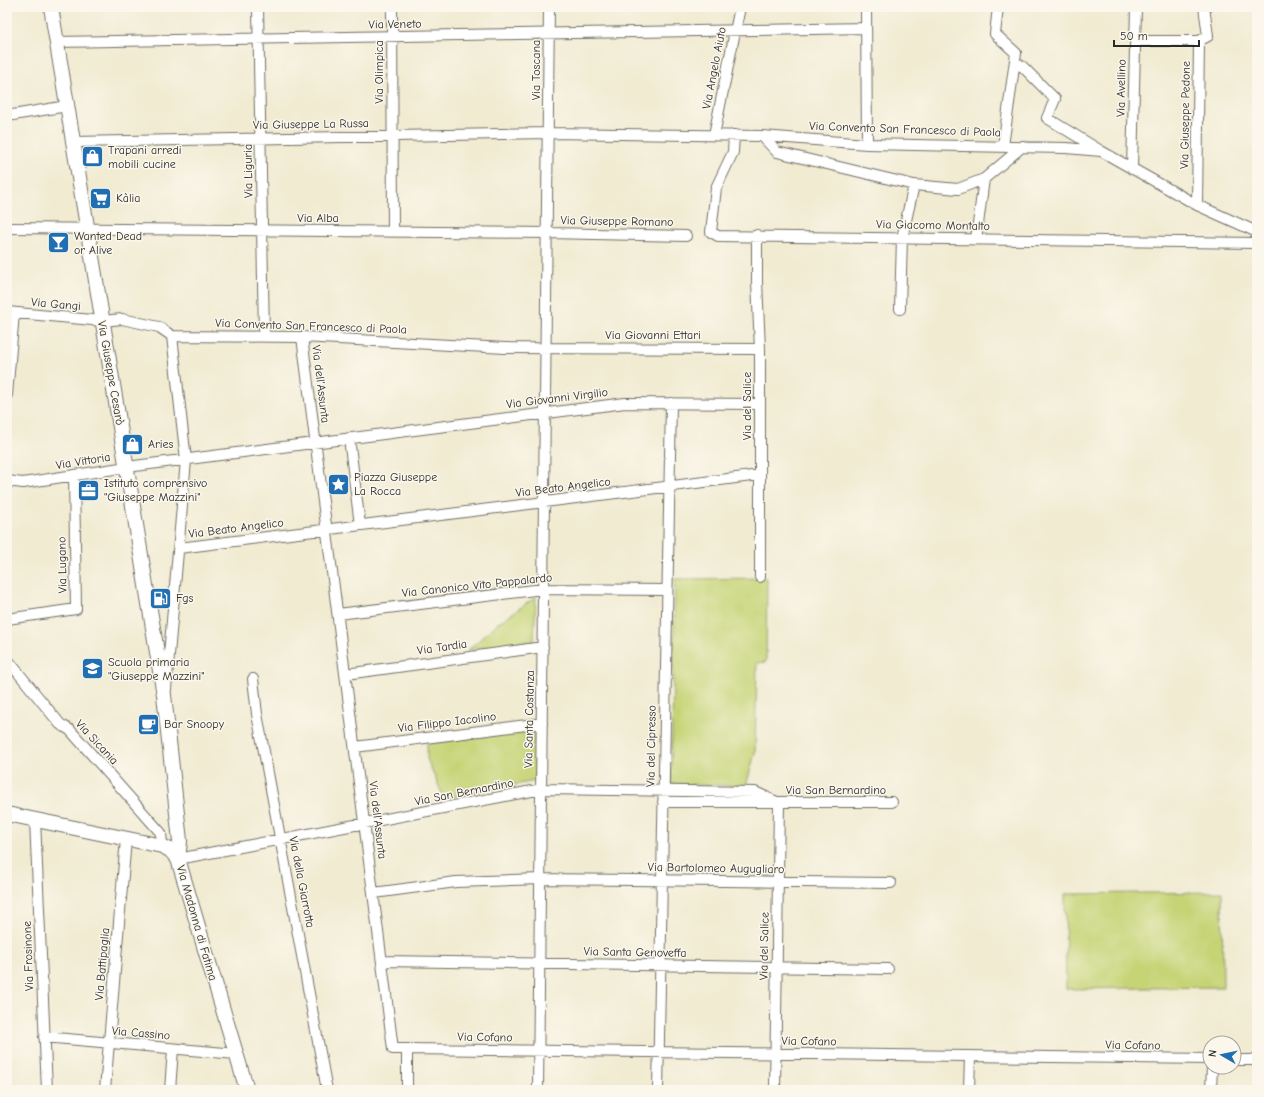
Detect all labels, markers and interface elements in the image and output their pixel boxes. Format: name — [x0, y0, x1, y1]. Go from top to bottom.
street label: Via Veneto — [368, 17, 422, 31]
scale bar — [1114, 22, 1199, 48]
street label: Via Angelo Aiuto — [699, 26, 729, 110]
text: 50 m — [1120, 29, 1148, 43]
street label: Via Olimpica — [372, 40, 386, 104]
street label: Via Toscana — [529, 40, 543, 100]
street label: Via Avellino — [1113, 59, 1129, 117]
street label: Via Giuseppe Pedone — [1177, 61, 1193, 169]
street label: Via Giuseppe La Russa — [253, 116, 369, 132]
street label: Via Convento San Francesco di Paola — [809, 119, 1001, 139]
place label: Trapani arredi mobili cucine — [108, 143, 182, 171]
shop icon: Trapani arredi mobili cucine — [79, 144, 105, 170]
street label: Via Liguria — [241, 144, 255, 198]
supermarket icon: Kàlia — [88, 185, 114, 211]
place label: Kàlia — [116, 191, 140, 205]
street label: Via Alba — [297, 211, 339, 225]
street label: Via Giuseppe Romano — [560, 213, 674, 229]
street label: Via Giacomo Montalto — [876, 217, 990, 233]
place label: Wanted Dead or Alive — [74, 229, 142, 257]
bar icon: Wanted Dead or Alive — [46, 230, 72, 256]
street label: Via Gangi — [31, 295, 81, 313]
street label: Via Convento San Francesco di Paola — [215, 316, 407, 336]
street label: Via Giuseppe Cesarò — [95, 320, 127, 426]
street label: Via Giovanni Ettari — [605, 328, 701, 342]
street label: Via dell'Assunta — [309, 344, 333, 424]
street label: Via del Salice — [740, 372, 754, 440]
street label: Via Giovanni Virgilio — [505, 385, 609, 411]
shop icon: Aries — [120, 431, 146, 457]
place label: Aries — [148, 437, 173, 451]
street label: Via Vittoria — [55, 450, 111, 472]
place label: Piazza Giuseppe La Rocca — [354, 470, 437, 498]
place icon: Piazza Giuseppe La Rocca — [325, 471, 351, 497]
street label: Via Beato Angelico — [515, 474, 611, 500]
place label: Istituto comprensivo "Giuseppe Mazzini" — [104, 476, 207, 504]
office icon: Istituto comprensivo "Giuseppe Mazzini" — [76, 477, 102, 503]
street label: Via Beato Angelico — [188, 515, 284, 541]
street label: Via Lugano — [55, 536, 69, 594]
street label: Via Canonico Vito Pappalardo — [401, 570, 553, 600]
fuel station icon: Fgs — [147, 585, 173, 611]
place label: Fgs — [176, 591, 194, 605]
street label: Via Tardia — [416, 637, 468, 657]
place label: Scuola primaria "Giuseppe Mazzini" — [108, 655, 205, 683]
school or university icon: Scuola primaria "Giuseppe Mazzini" — [80, 656, 106, 682]
street label: Via Santa Costanza — [521, 670, 537, 768]
street label: Via del Cipresso — [643, 705, 659, 787]
street label: Via Filippo Iacolino — [397, 709, 497, 735]
cafe icon: Bar Snoopy — [136, 711, 162, 737]
street label: Via Sicania — [73, 717, 121, 767]
place label: Bar Snoopy — [164, 717, 225, 731]
street label: Via San Bernardino — [413, 776, 515, 808]
street label: Via dell'Assunta — [366, 780, 390, 860]
street label: Via San Bernardino — [786, 783, 886, 797]
street label: Via della Giarrotta — [286, 835, 318, 929]
street label: Via Bartolomeo Augugliaro — [647, 860, 785, 876]
street label: Via Madonna di Fatima — [174, 864, 220, 982]
street label: Via del Salice — [756, 912, 772, 980]
street label: Via Frosinone — [20, 921, 36, 991]
street label: Via Battipaglia — [92, 927, 112, 1001]
street label: Via Santa Genoveffa — [583, 944, 687, 960]
street label: Via Cassino — [111, 1023, 171, 1043]
street label: Via Cofano — [457, 1030, 513, 1044]
street label: Via Cofano — [781, 1034, 837, 1048]
north arrow — [1202, 1035, 1242, 1075]
street label: Via Cofano — [1105, 1038, 1161, 1052]
text: N — [1206, 1049, 1220, 1058]

